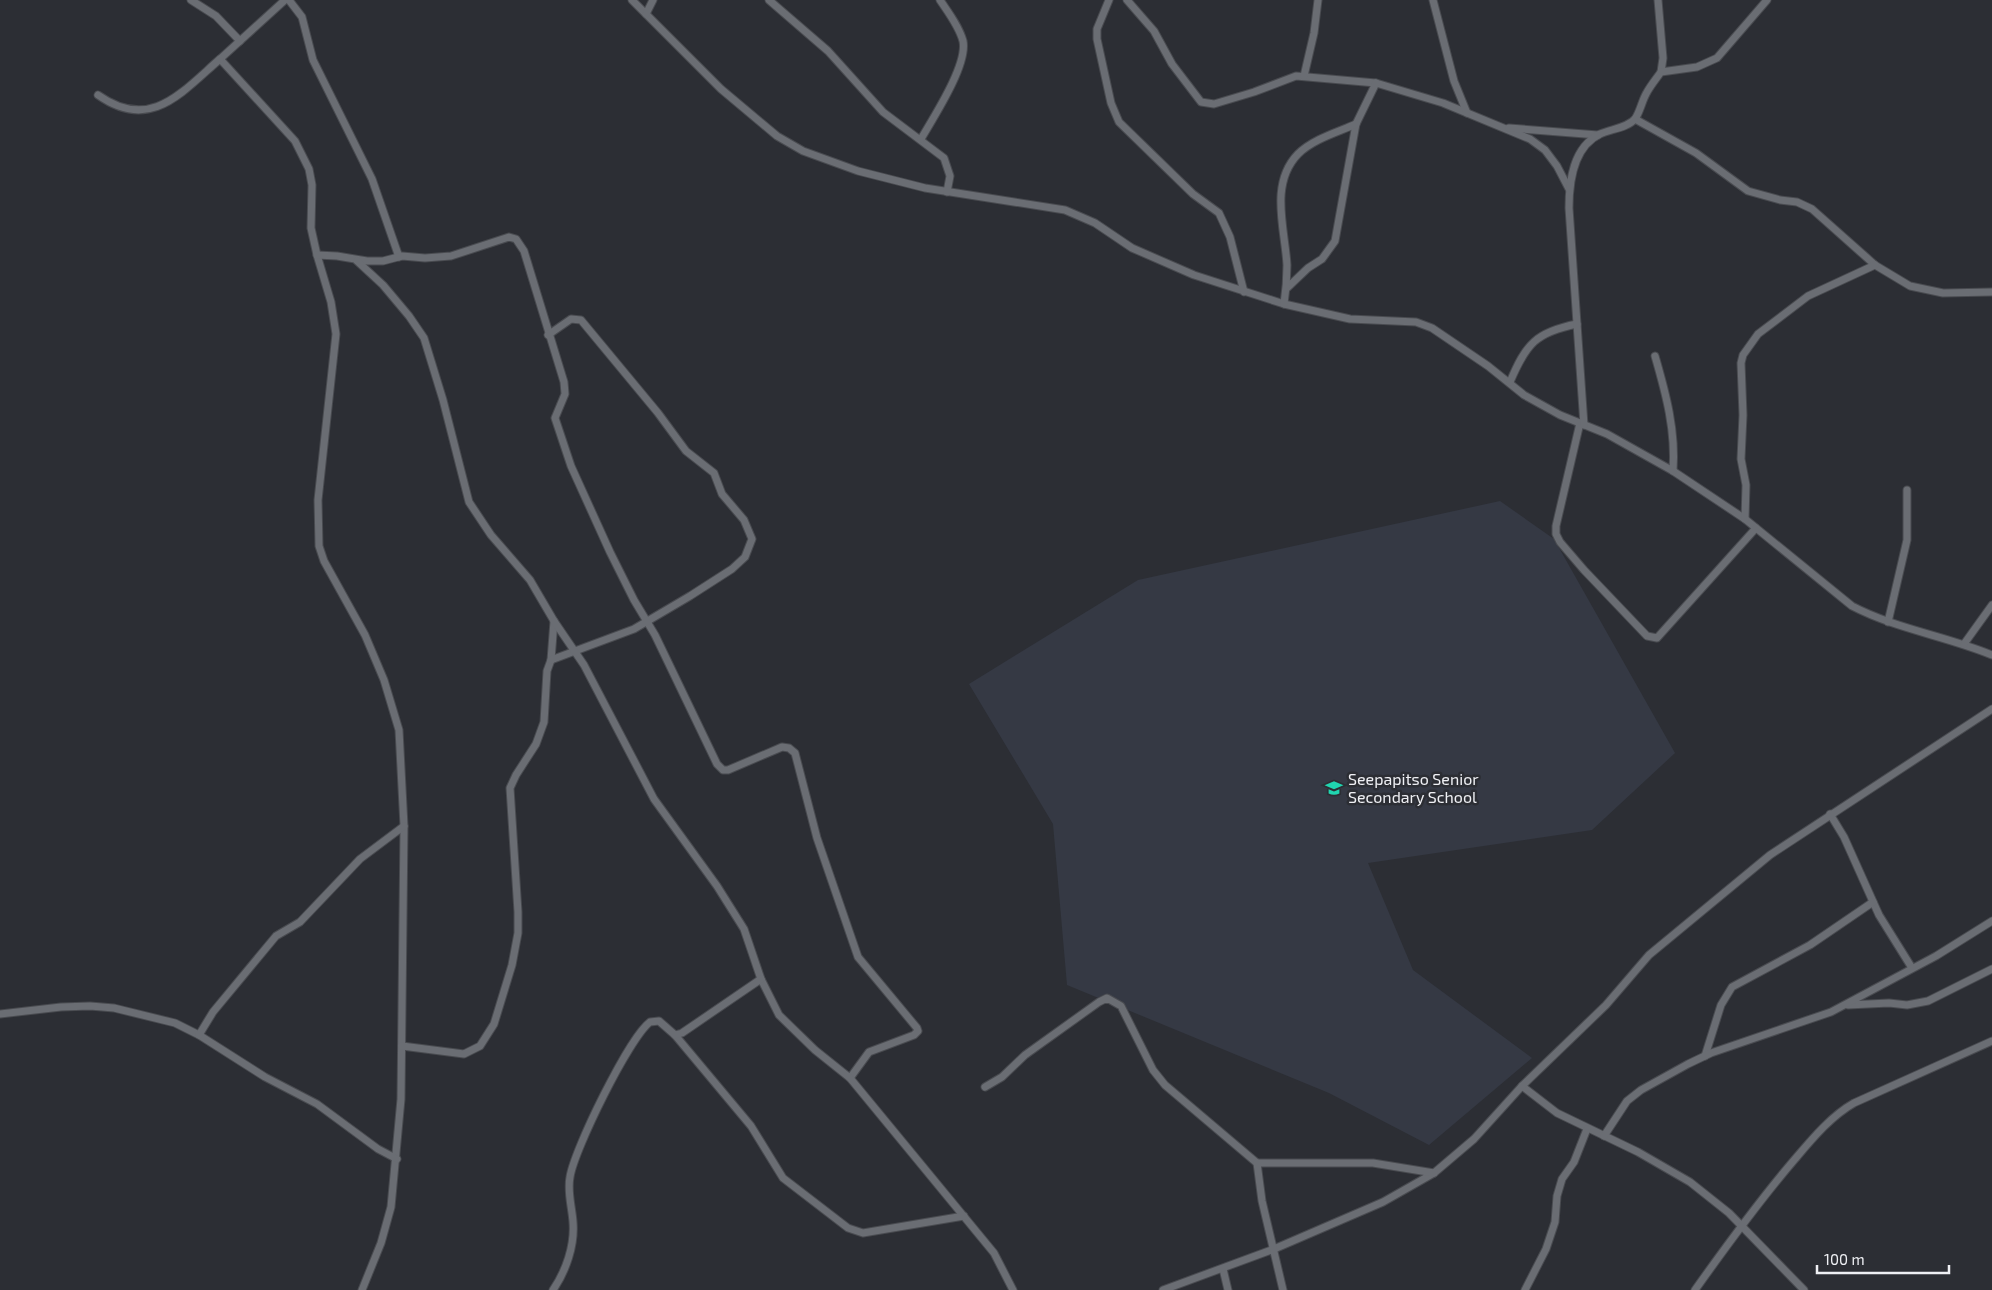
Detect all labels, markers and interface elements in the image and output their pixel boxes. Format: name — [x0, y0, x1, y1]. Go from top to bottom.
place label: Seepapitso Senior Secondary School — [1348, 769, 1479, 806]
school or university icon: Seepapitso Senior Secondary School — [1324, 778, 1344, 798]
scale bar — [1817, 1242, 1950, 1274]
text: 100 m — [1824, 1250, 1865, 1268]

